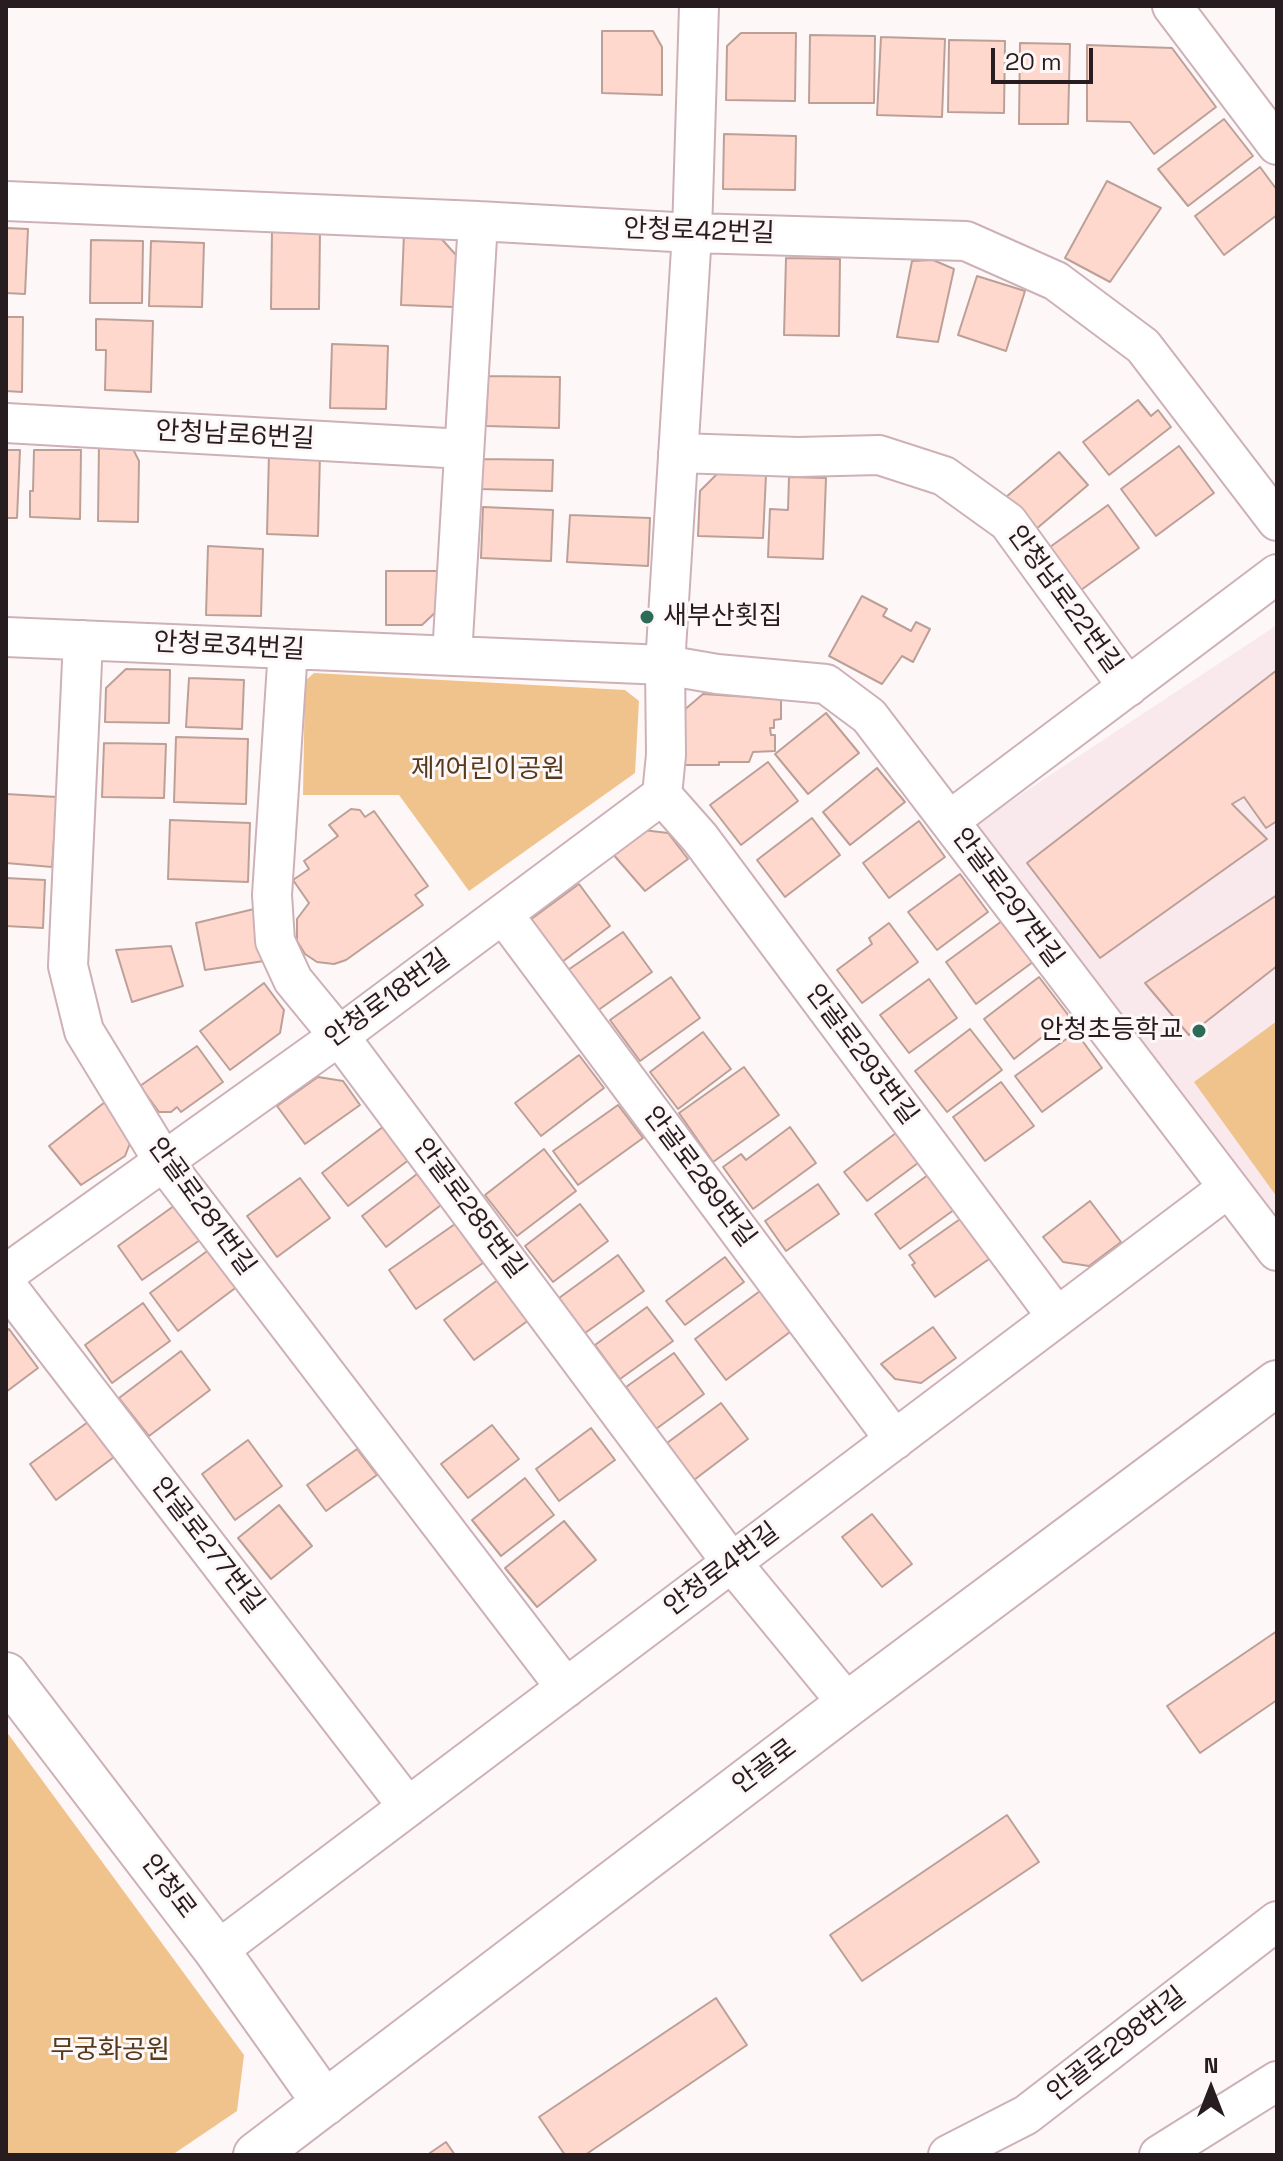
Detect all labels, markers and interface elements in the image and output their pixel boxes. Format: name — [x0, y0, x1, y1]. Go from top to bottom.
scale bar — [995, 32, 1097, 82]
text: 20 m — [1005, 46, 1062, 77]
street label: 안청로42번길 — [623, 214, 775, 250]
street label: 안청남로6번길 — [155, 416, 315, 456]
street label: 안청남로22번길 — [1000, 520, 1128, 680]
place label: 새부산횟집 — [663, 601, 783, 633]
marker: 새부산횟집 — [638, 608, 656, 626]
street label: 안청로34번길 — [153, 627, 305, 667]
park label: 제1어린이공원 — [411, 754, 565, 786]
street label: 안골로297번길 — [945, 823, 1069, 973]
street label: 안청로18번길 — [320, 943, 456, 1055]
street label: 안골로293번길 — [798, 979, 924, 1131]
place label: 안청초등학교 — [1039, 1015, 1183, 1047]
marker: 안청초등학교 — [1190, 1022, 1208, 1040]
street label: 안골로289번길 — [636, 1101, 762, 1253]
street label: 안골로281번길 — [141, 1132, 261, 1282]
street label: 안골로285번길 — [406, 1133, 532, 1285]
street label: 안골로277번길 — [144, 1472, 270, 1620]
street label: 안청로4번길 — [658, 1517, 786, 1623]
street label: 안골로 — [727, 1733, 803, 1801]
street label: 안청로 — [134, 1849, 202, 1925]
street label: 안골로298번길 — [1041, 1981, 1193, 2109]
park label: 무궁화공원 — [50, 2035, 170, 2067]
north arrow — [1171, 2049, 1251, 2129]
text: N — [1204, 2051, 1218, 2079]

